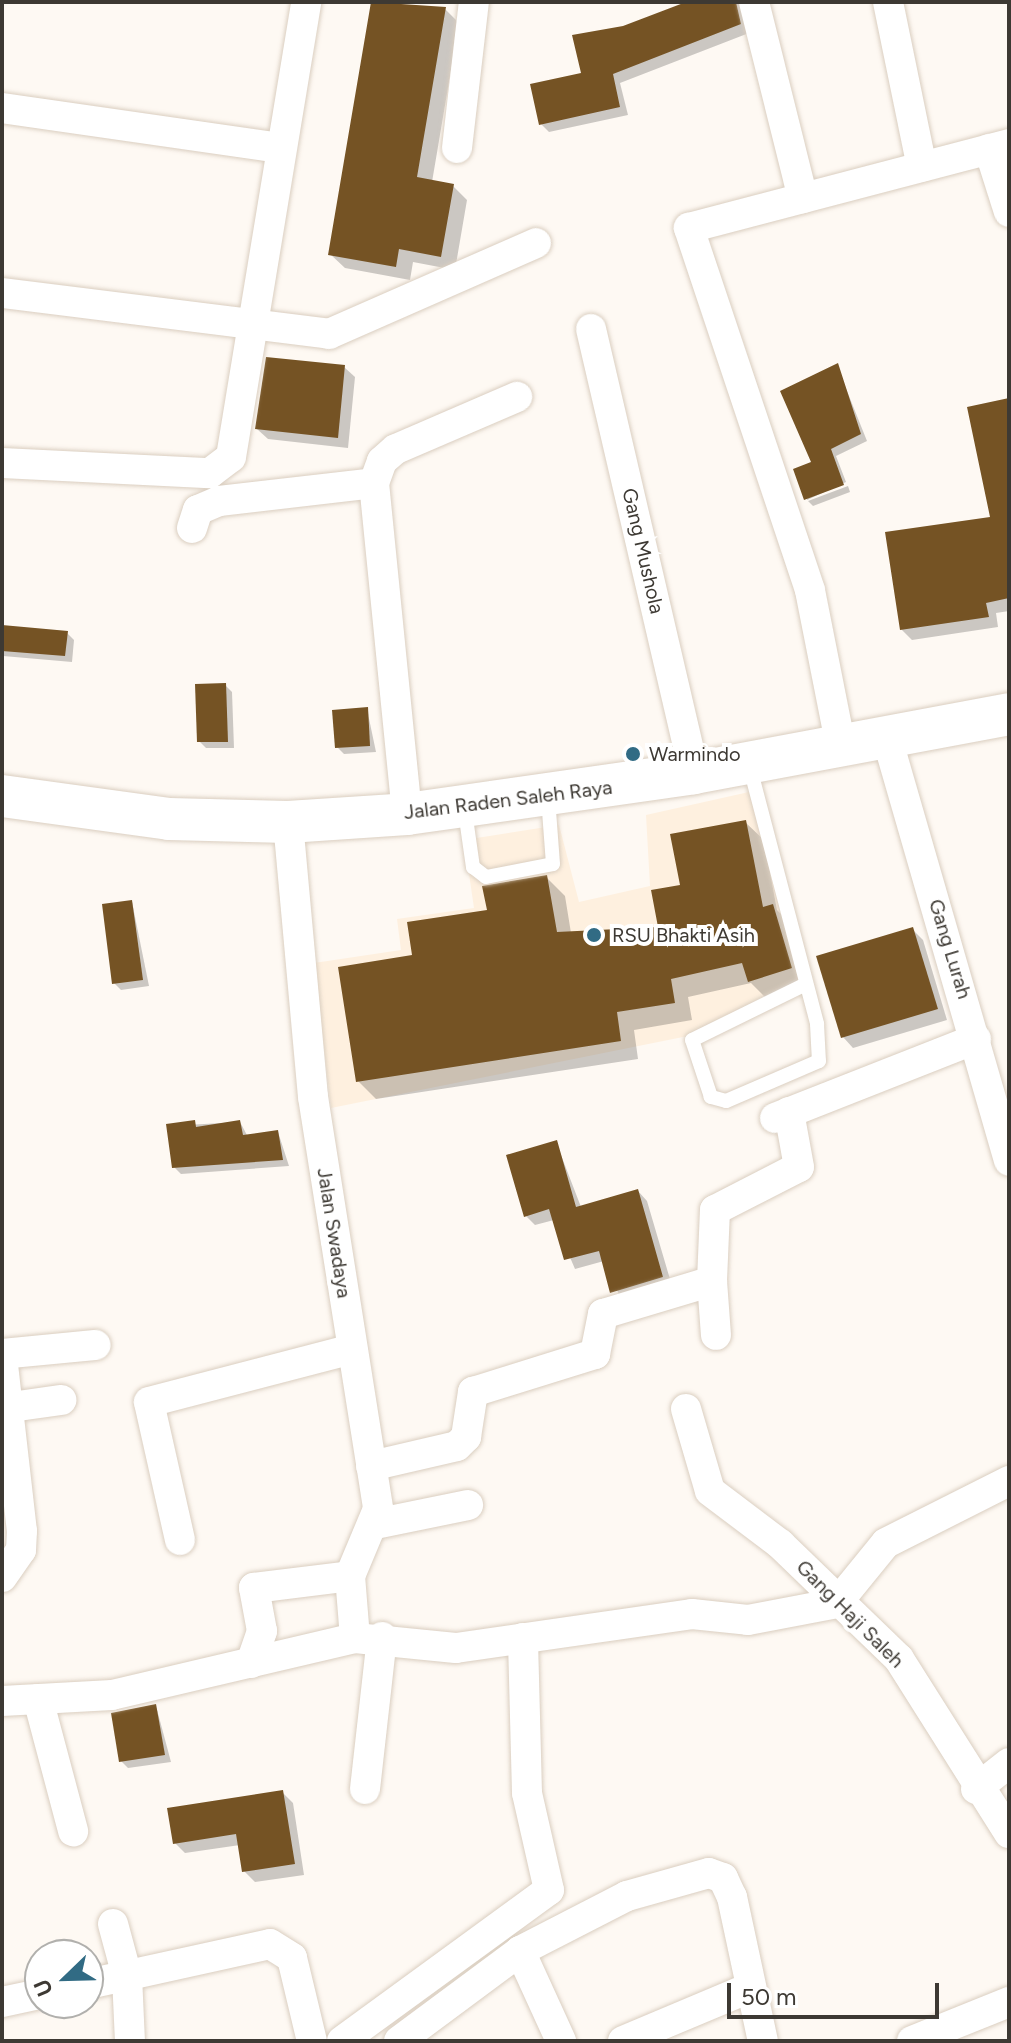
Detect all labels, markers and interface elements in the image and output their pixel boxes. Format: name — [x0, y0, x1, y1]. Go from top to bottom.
street label: Gang Mushola — [617, 486, 669, 616]
place label: Warmindo — [649, 742, 740, 766]
marker: Warmindo — [624, 745, 642, 763]
street label: Jalan Raden Saleh Raya — [403, 775, 613, 825]
street label: Gang Lurah — [923, 896, 977, 1002]
place label: RSU Bhakti Asih — [612, 923, 755, 947]
marker: RSU Bhakti Asih — [583, 924, 605, 946]
street label: Jalan Swadaya — [312, 1166, 356, 1300]
street label: Gang Haji Saleh — [791, 1555, 909, 1673]
north arrow — [24, 1939, 104, 2019]
scale bar — [731, 1967, 943, 2017]
text: U — [28, 1975, 59, 2000]
text: 50 m — [741, 1982, 797, 2011]

